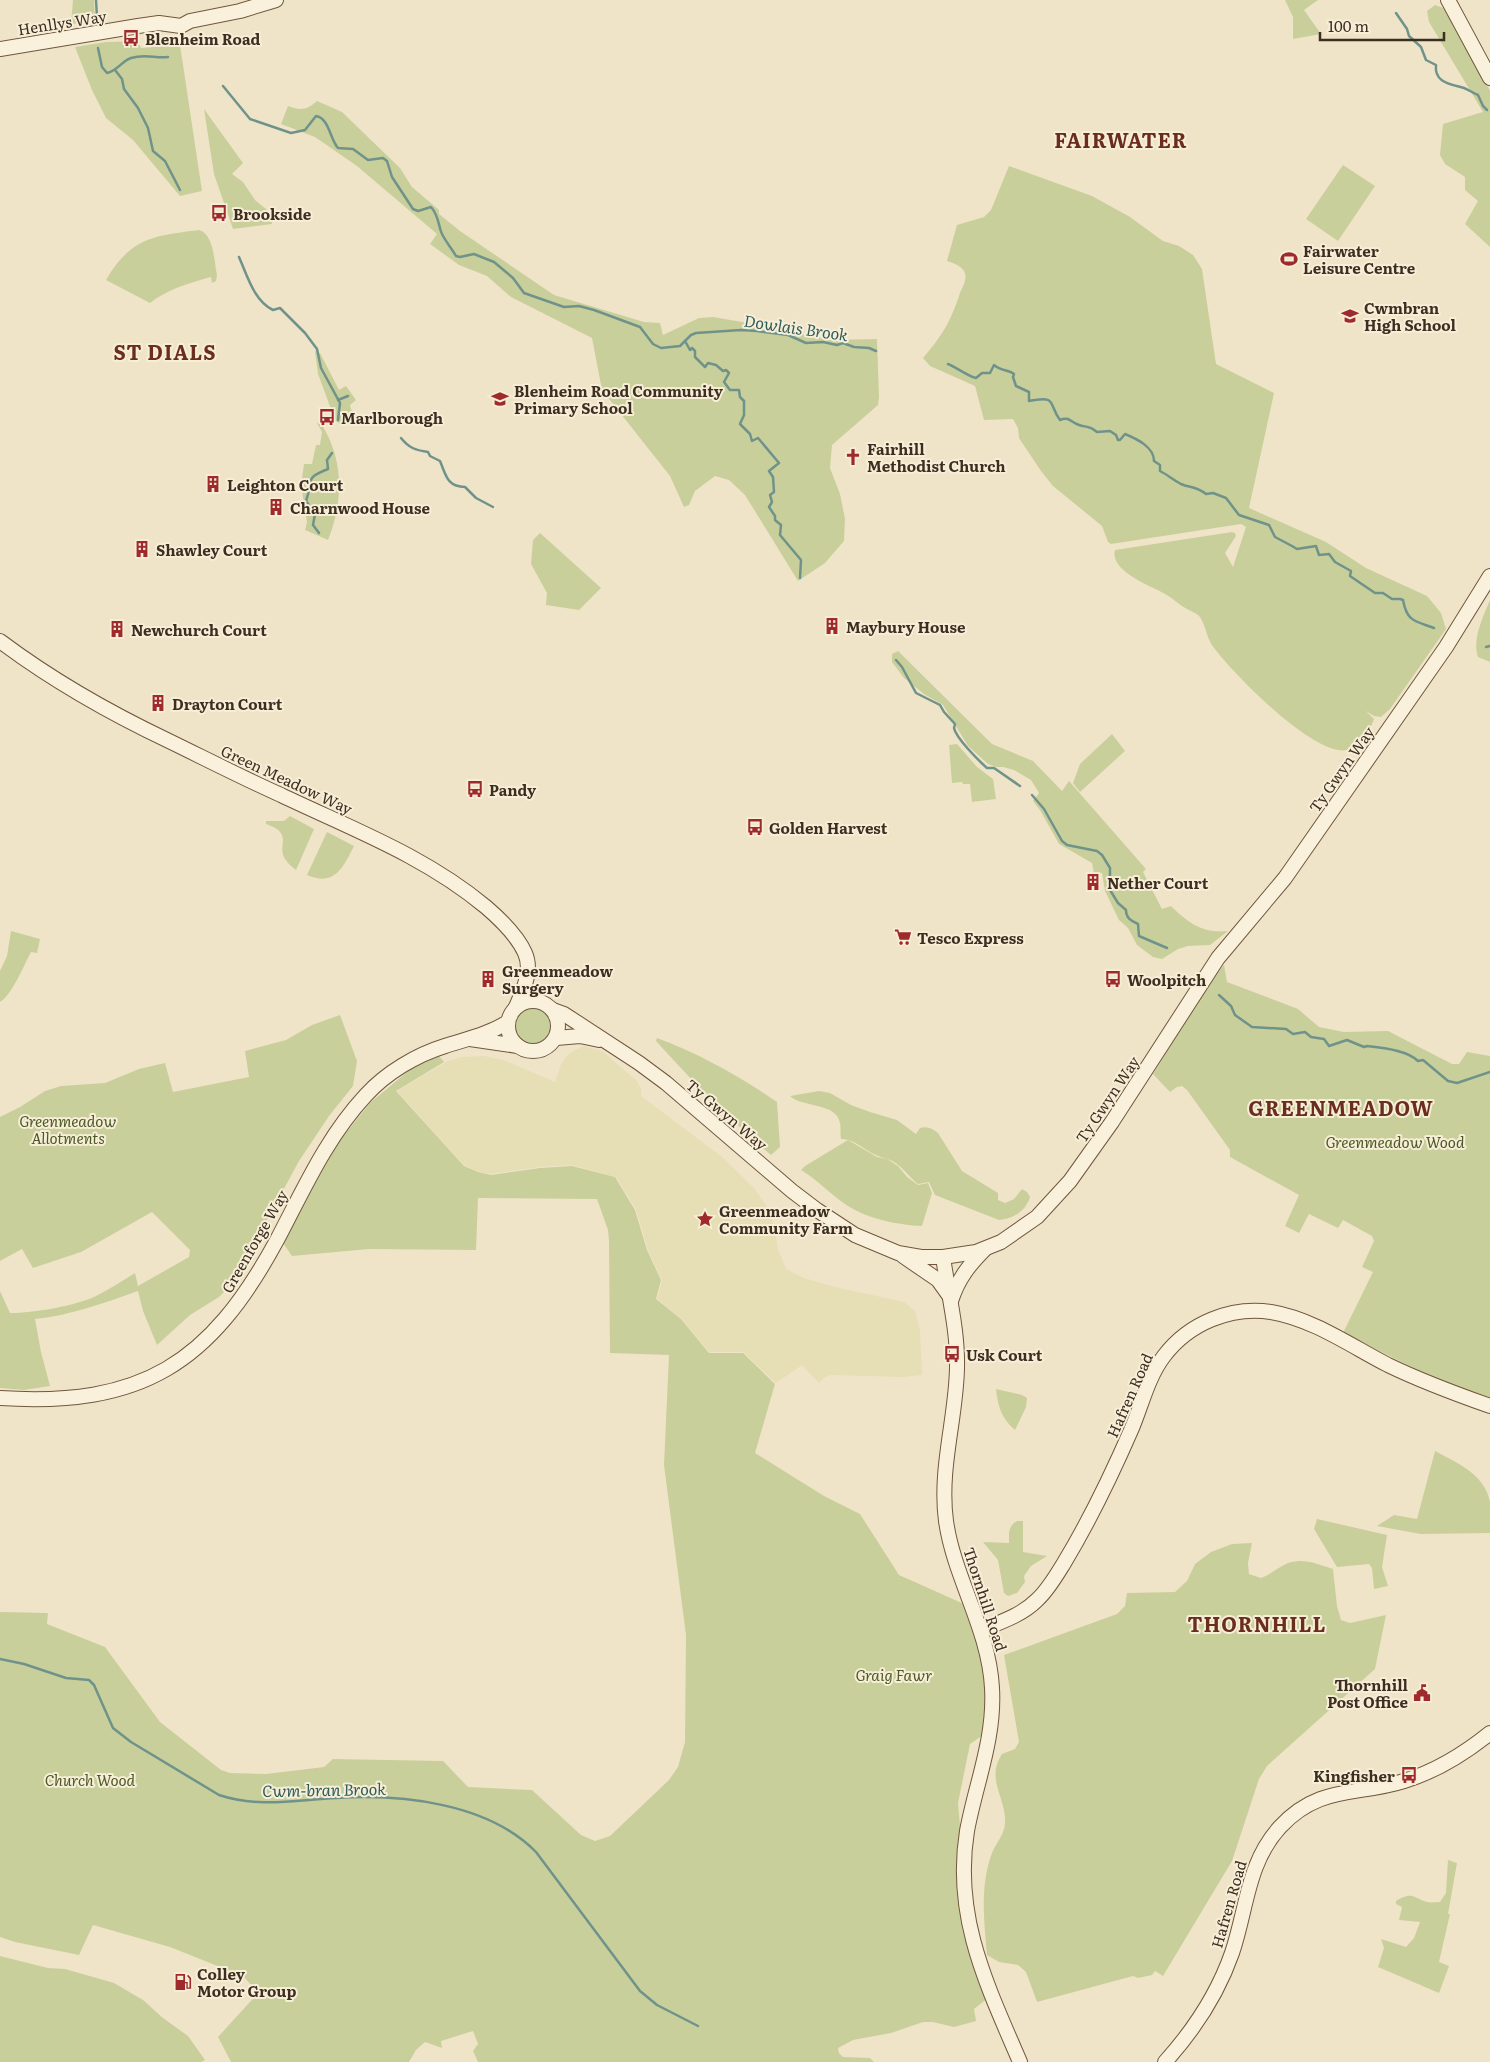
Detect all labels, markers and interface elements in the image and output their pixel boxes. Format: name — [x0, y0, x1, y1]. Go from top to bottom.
street label: Henllys Way — [16, 4, 108, 40]
scale bar — [1320, 10, 1444, 42]
text: 100 m — [1328, 14, 1369, 37]
place label: Blenheim Road — [145, 27, 260, 50]
bus stop icon: Blenheim Road — [121, 28, 141, 48]
district label: FAIRWATER — [1054, 124, 1188, 154]
place label: Brookside — [233, 202, 312, 225]
bus stop icon: Brookside — [209, 203, 229, 223]
place label: Fairwater Leisure Centre — [1303, 239, 1416, 279]
sports icon: Fairwater Leisure Centre — [1279, 249, 1299, 269]
place label: Cwmbran High School — [1364, 296, 1457, 336]
school or university icon: Cwmbran High School — [1340, 306, 1360, 326]
water label: Dowlais Brook — [742, 308, 850, 346]
district label: ST DIALS — [113, 336, 217, 366]
place label: Blenheim Road Community Primary School — [514, 379, 724, 419]
school or university icon: Blenheim Road Community Primary School — [490, 389, 510, 409]
place label: Marlborough — [341, 406, 443, 429]
bus stop icon: Marlborough — [317, 407, 337, 427]
place label: Fairhill Methodist Church — [867, 437, 1006, 477]
church icon: Fairhill Methodist Church — [843, 447, 863, 467]
place label: Leighton Court — [227, 473, 344, 496]
building icon: Leighton Court — [203, 474, 223, 494]
place label: Charnwood House — [290, 496, 430, 519]
building icon: Charnwood House — [266, 497, 286, 517]
place label: Shawley Court — [156, 538, 268, 561]
building icon: Shawley Court — [132, 539, 152, 559]
place label: Maybury House — [846, 615, 966, 638]
building icon: Maybury House — [822, 616, 842, 636]
place label: Newchurch Court — [131, 618, 267, 641]
building icon: Newchurch Court — [107, 619, 127, 639]
place label: Drayton Court — [172, 692, 283, 715]
building icon: Drayton Court — [148, 693, 168, 713]
street label: Ty Gwyn Way — [1303, 721, 1379, 817]
street label: Green Meadow Way — [217, 738, 357, 820]
place label: Pandy — [489, 778, 537, 801]
bus stop icon: Pandy — [465, 779, 485, 799]
place label: Golden Harvest — [769, 816, 888, 839]
bus stop icon: Golden Harvest — [745, 817, 765, 837]
place label: Nether Court — [1107, 871, 1209, 894]
building icon: Nether Court — [1083, 872, 1103, 892]
place label: Tesco Express — [917, 926, 1024, 949]
supermarket icon: Tesco Express — [893, 927, 913, 947]
place label: Greenmeadow Surgery — [502, 959, 613, 999]
place label: Woolpitch — [1127, 968, 1206, 991]
building icon: Greenmeadow Surgery — [478, 969, 498, 989]
bus stop icon: Woolpitch — [1103, 969, 1123, 989]
street label: Ty Gwyn Way — [1069, 1051, 1145, 1147]
street label: Ty Gwyn Way — [681, 1073, 773, 1155]
district label: GREENMEADOW — [1248, 1092, 1434, 1122]
park label: Greenmeadow Allotments — [19, 1109, 117, 1149]
park label: Greenmeadow Wood — [1325, 1130, 1465, 1153]
street label: Greenforge Way — [215, 1185, 293, 1297]
place label: Greenmeadow Community Farm — [719, 1199, 853, 1239]
place icon: Greenmeadow Community Farm — [695, 1209, 715, 1229]
place label: Usk Court — [966, 1343, 1043, 1366]
bus stop icon: Usk Court — [942, 1344, 962, 1364]
street label: Hafren Road — [1100, 1349, 1158, 1441]
street label: Thornhill Road — [958, 1544, 1014, 1654]
district label: THORNHILL — [1187, 1608, 1327, 1638]
park label: Graig Fawr — [856, 1663, 932, 1686]
place label: Thornhill Post Office — [1327, 1673, 1409, 1713]
public building icon: Thornhill Post Office — [1412, 1683, 1432, 1703]
place label: Kingfisher — [1313, 1764, 1395, 1787]
bus stop icon: Kingfisher — [1399, 1765, 1419, 1785]
park label: Church Wood — [45, 1768, 136, 1791]
water label: Cwm-bran Brook — [262, 1776, 386, 1802]
street label: Hafren Road — [1204, 1857, 1252, 1951]
place label: Colley Motor Group — [197, 1962, 296, 2002]
fuel station icon: Colley Motor Group — [173, 1972, 193, 1992]

